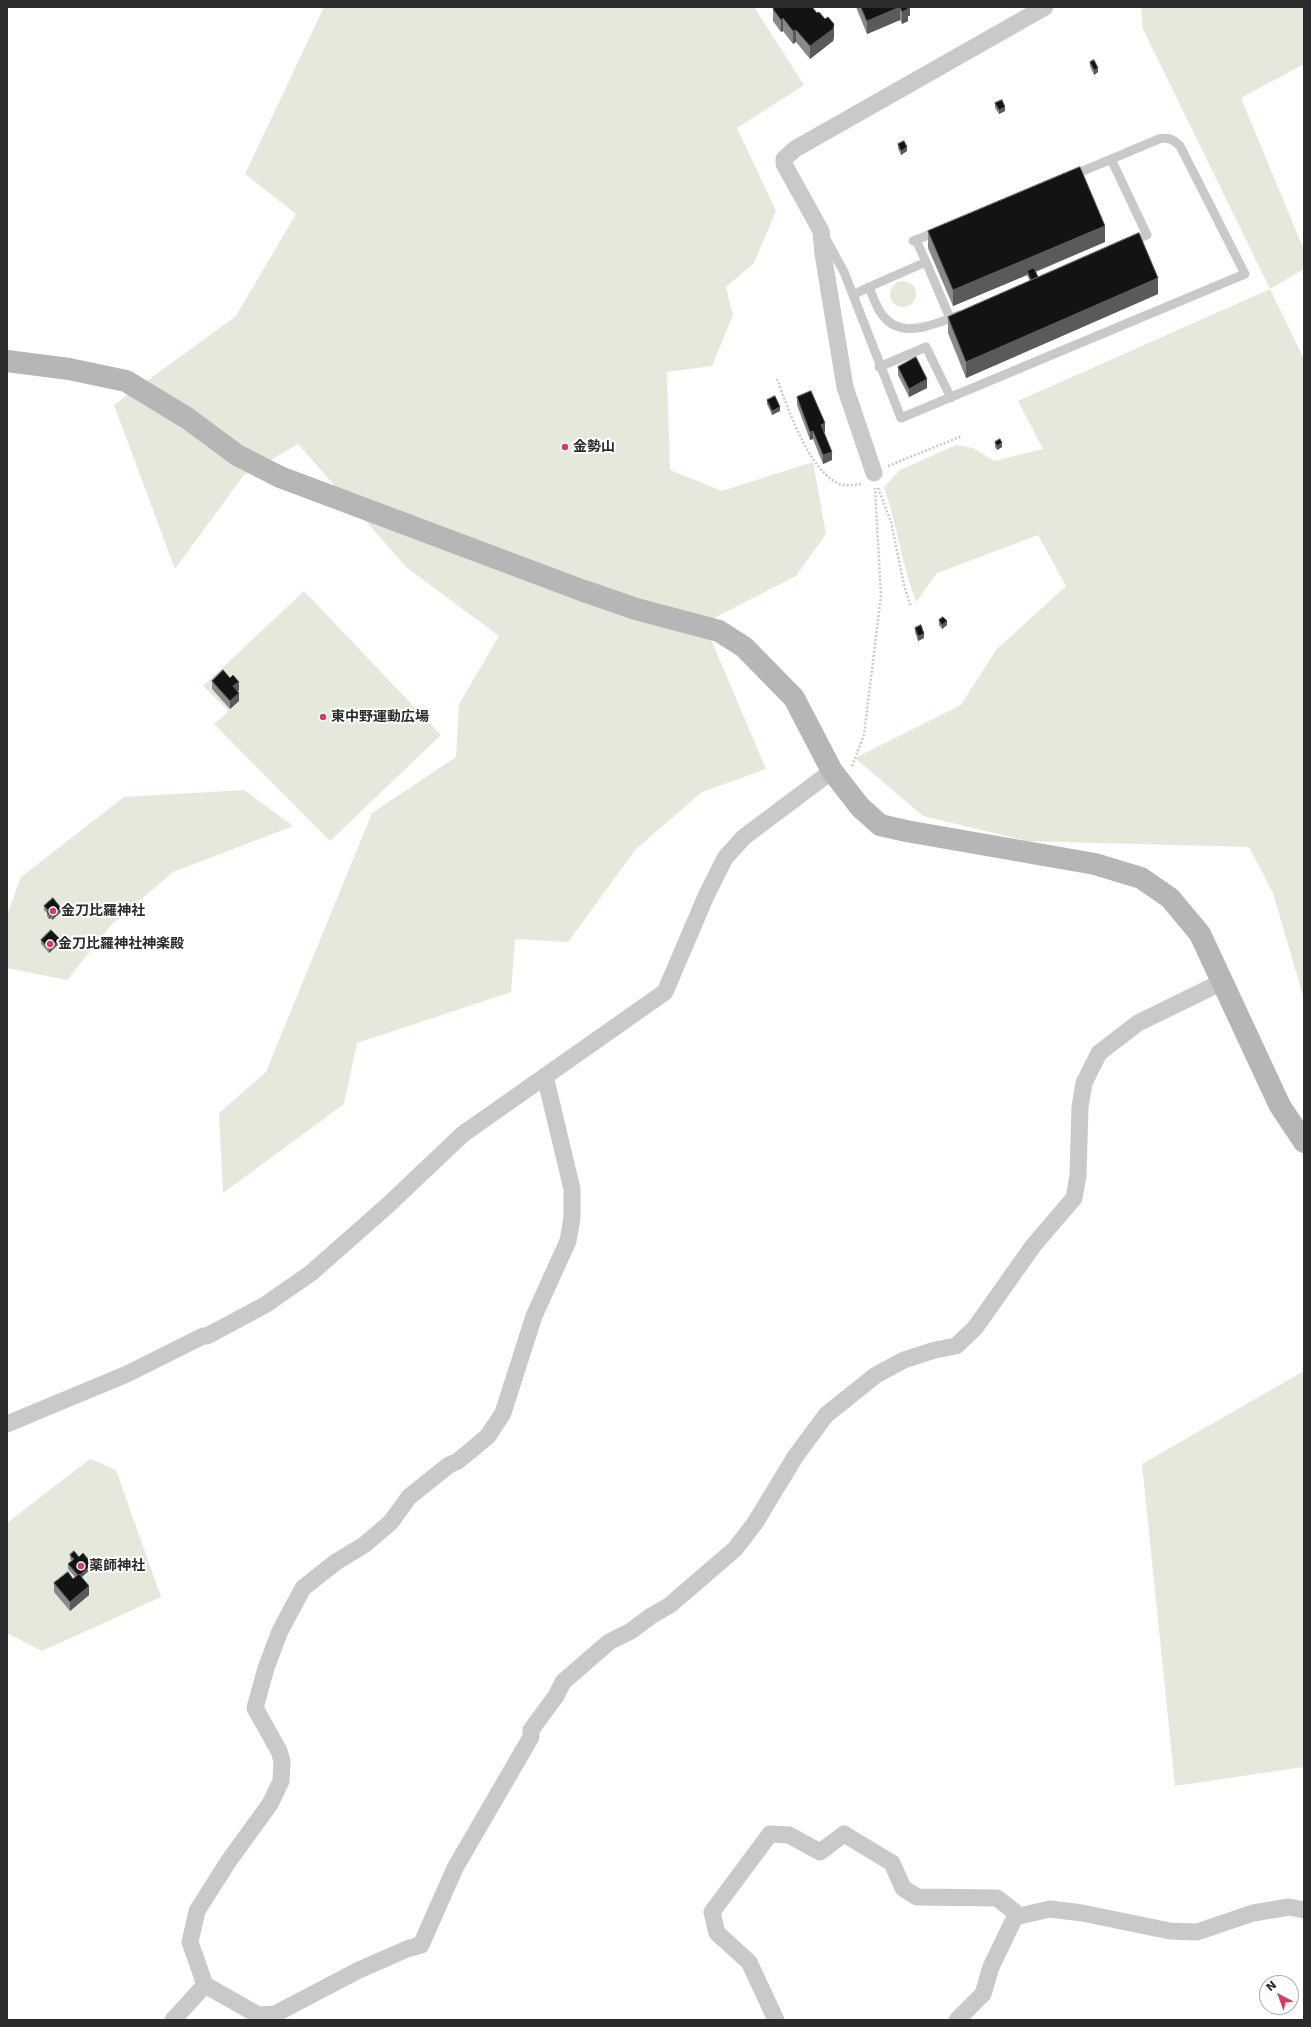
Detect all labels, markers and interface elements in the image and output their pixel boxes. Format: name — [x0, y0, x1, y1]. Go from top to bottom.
place label: 金勢山 — [573, 439, 615, 455]
marker: 金勢山 — [560, 442, 570, 452]
place label: 東中野運動広場 — [331, 709, 429, 725]
marker: 東中野運動広場 — [318, 712, 328, 722]
place label: 金刀比羅神社 — [61, 903, 145, 919]
marker: 金刀比羅神社 — [48, 906, 58, 916]
place label: 金刀比羅神社神楽殿 — [58, 936, 184, 952]
marker: 金刀比羅神社神楽殿 — [45, 939, 55, 949]
place label: 薬師神社 — [89, 1558, 145, 1574]
marker: 薬師神社 — [76, 1561, 86, 1571]
north arrow — [1259, 1975, 1299, 2015]
text: N — [1264, 1978, 1279, 1994]

